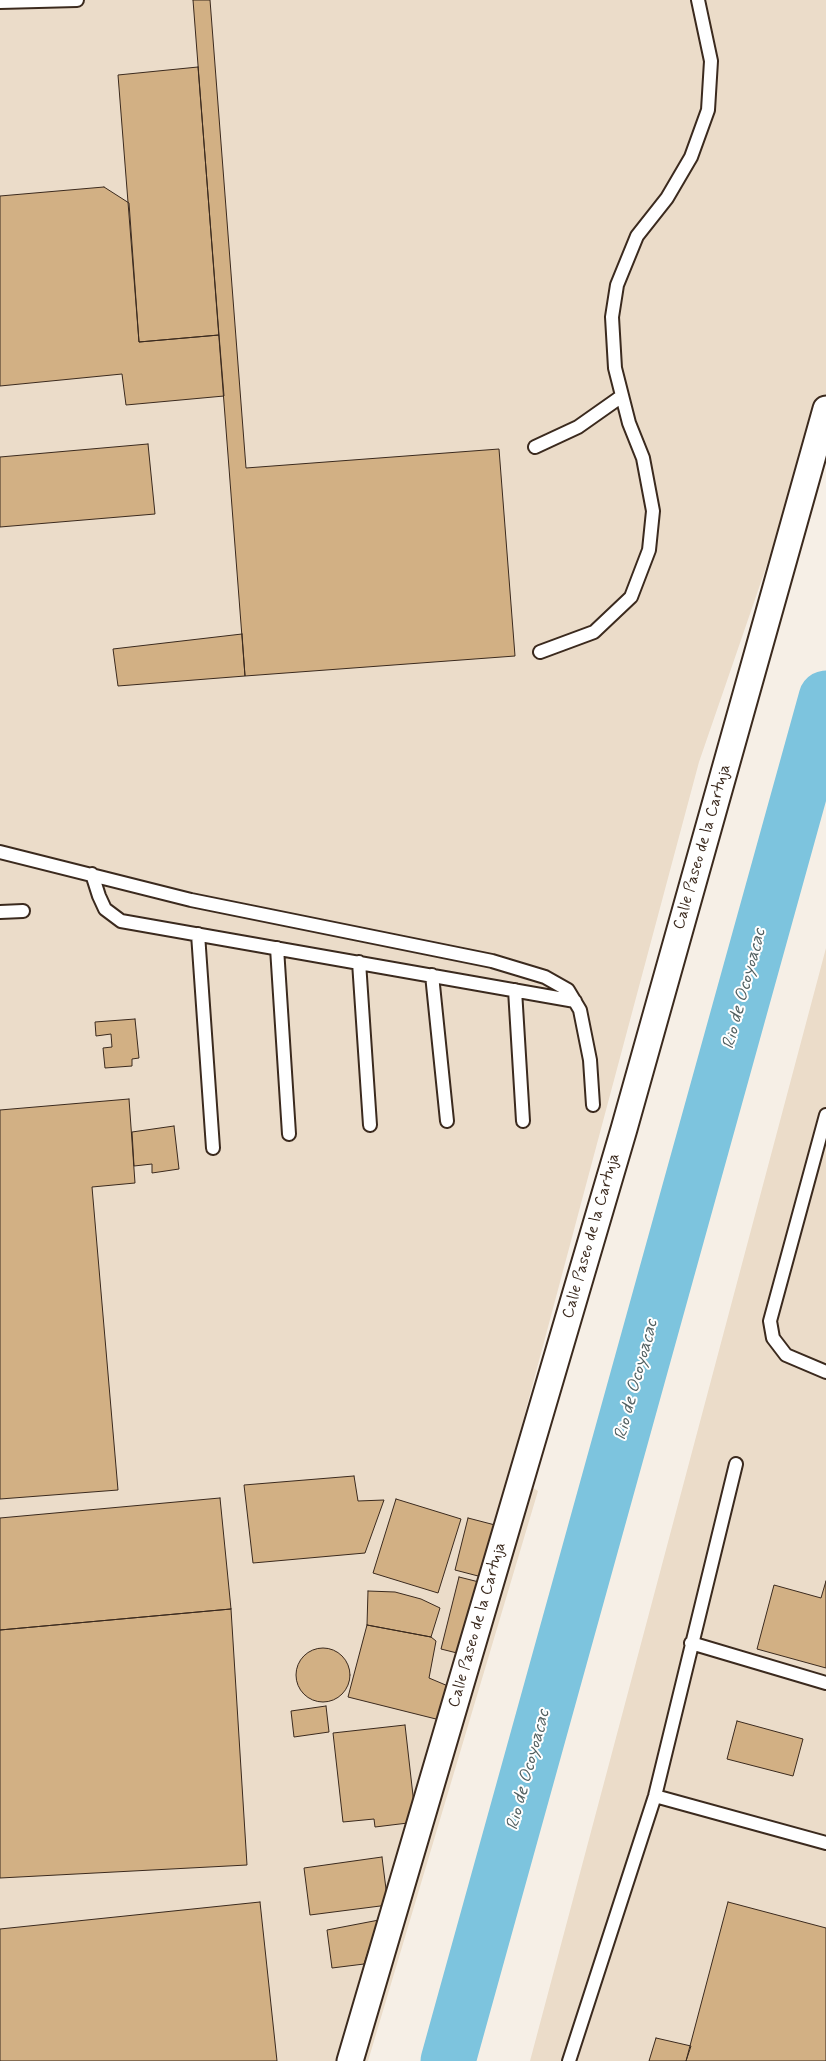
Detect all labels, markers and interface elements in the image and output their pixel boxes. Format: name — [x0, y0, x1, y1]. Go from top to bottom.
street label: Calle Paseo de la Cartuja — [670, 762, 736, 932]
water label: Rio de Ocoyoacac — [719, 926, 771, 1052]
street label: Calle Paseo de la Cartuja — [559, 1151, 625, 1321]
water label: Rio de Ocoyoacac — [611, 1317, 663, 1443]
street label: Calle Paseo de la Cartuja — [445, 1540, 511, 1710]
water label: Rio de Ocoyoacac — [503, 1707, 555, 1833]

